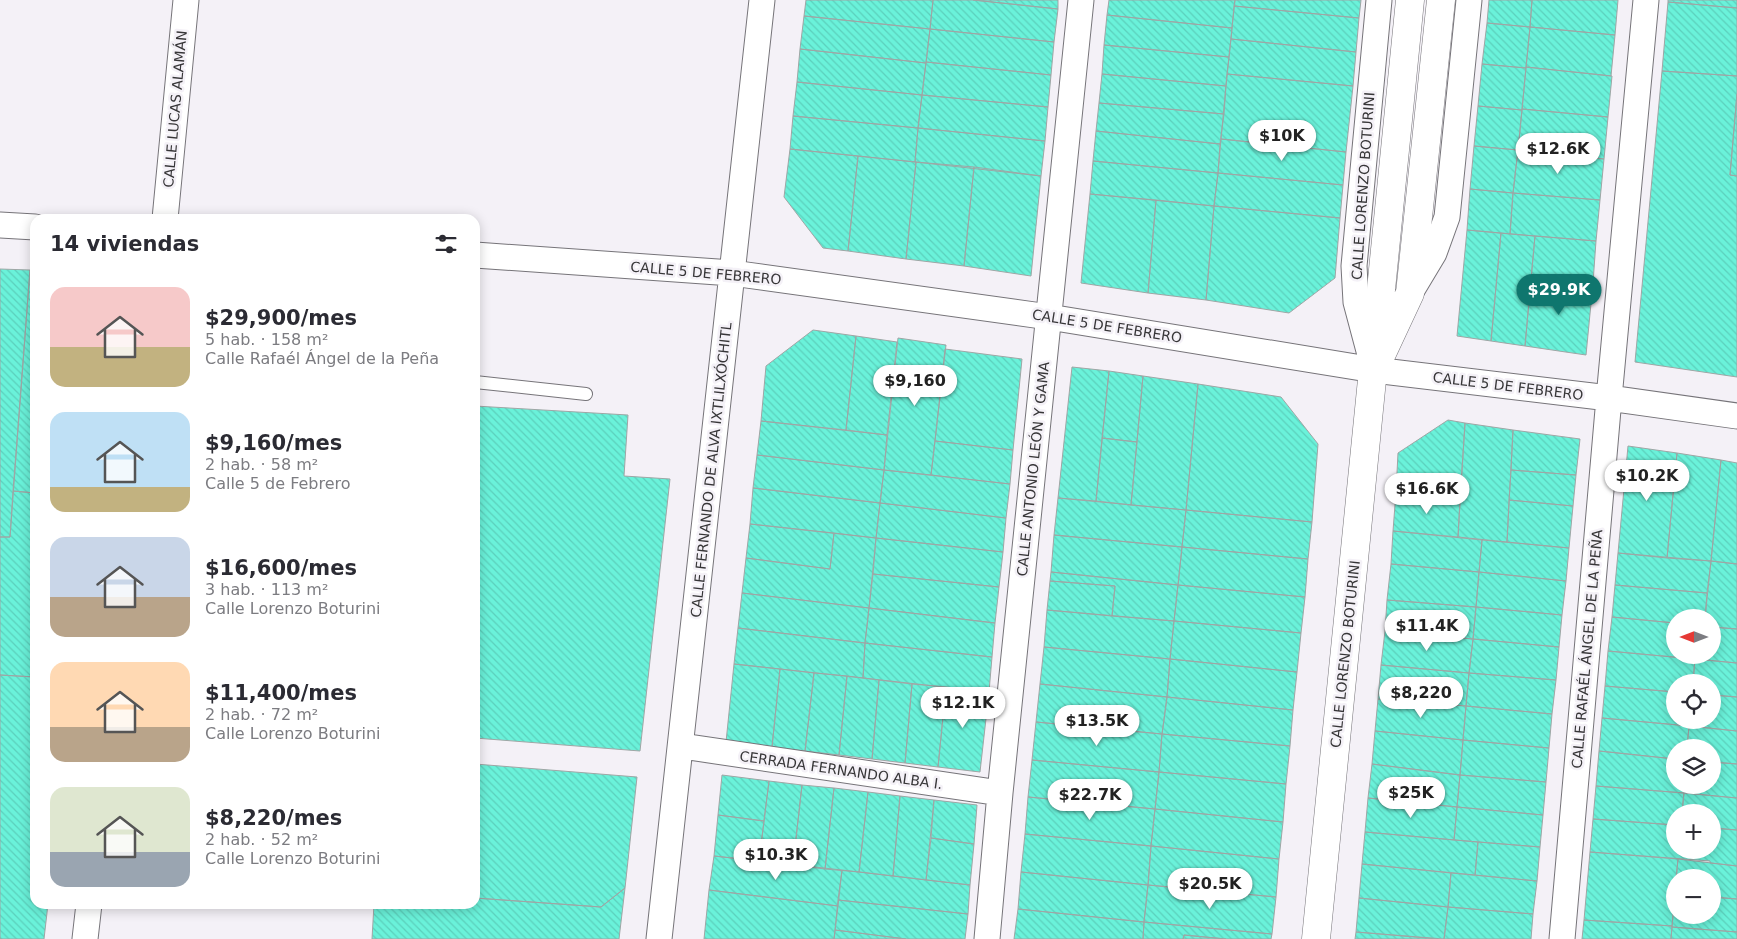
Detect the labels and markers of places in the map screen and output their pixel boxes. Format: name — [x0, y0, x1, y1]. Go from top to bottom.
pin: $10K — [1252, 120, 1312, 162]
pin: $12.6K — [1517, 132, 1599, 175]
pin: $29.9K — [1518, 274, 1600, 316]
pin: $9,160 — [874, 364, 956, 407]
pin: $10.2K — [1606, 460, 1688, 502]
pin: $16.6K — [1386, 472, 1468, 515]
pin: $11.4K — [1386, 610, 1468, 652]
pin: $8,220 — [1380, 676, 1462, 719]
pin: $12.1K — [922, 686, 1004, 729]
pin: $13.5K — [1056, 704, 1138, 747]
pin: $25K — [1381, 776, 1441, 819]
pin: $22.7K — [1049, 778, 1131, 821]
pin: $10.3K — [735, 838, 817, 881]
pin: $20.5K — [1169, 868, 1251, 910]

